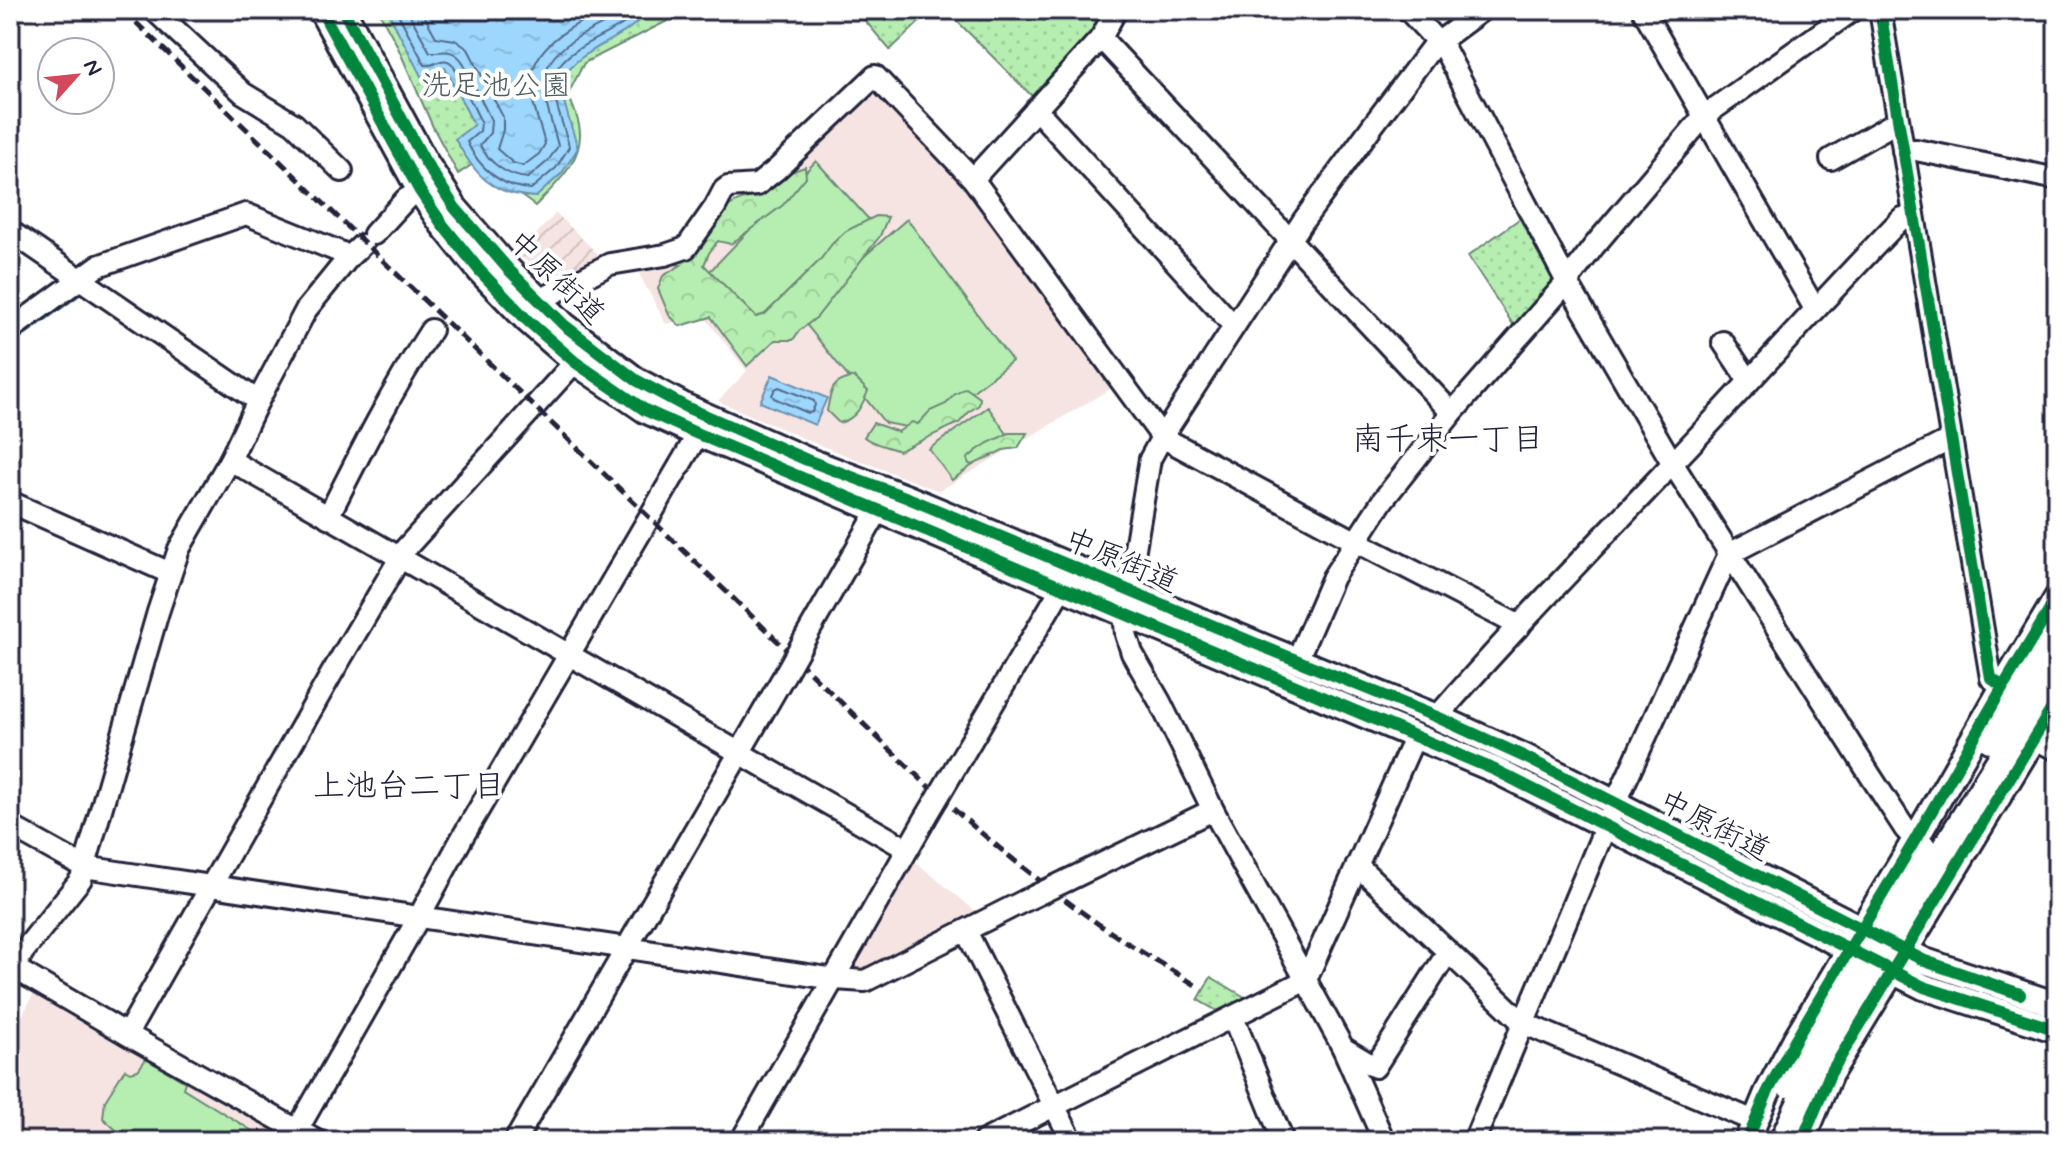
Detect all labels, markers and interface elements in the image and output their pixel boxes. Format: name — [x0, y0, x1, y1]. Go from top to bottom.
north arrow — [36, 36, 116, 116]
text: N — [76, 55, 108, 81]
park label: 洗足池公園 — [421, 67, 571, 106]
street label: 中原街道 — [499, 222, 613, 334]
district label: 南千束一丁目 — [1352, 419, 1544, 461]
street label: 中原街道 — [1059, 520, 1184, 603]
district label: 上池台二丁目 — [313, 766, 505, 808]
street label: 中原街道 — [1652, 782, 1777, 871]

